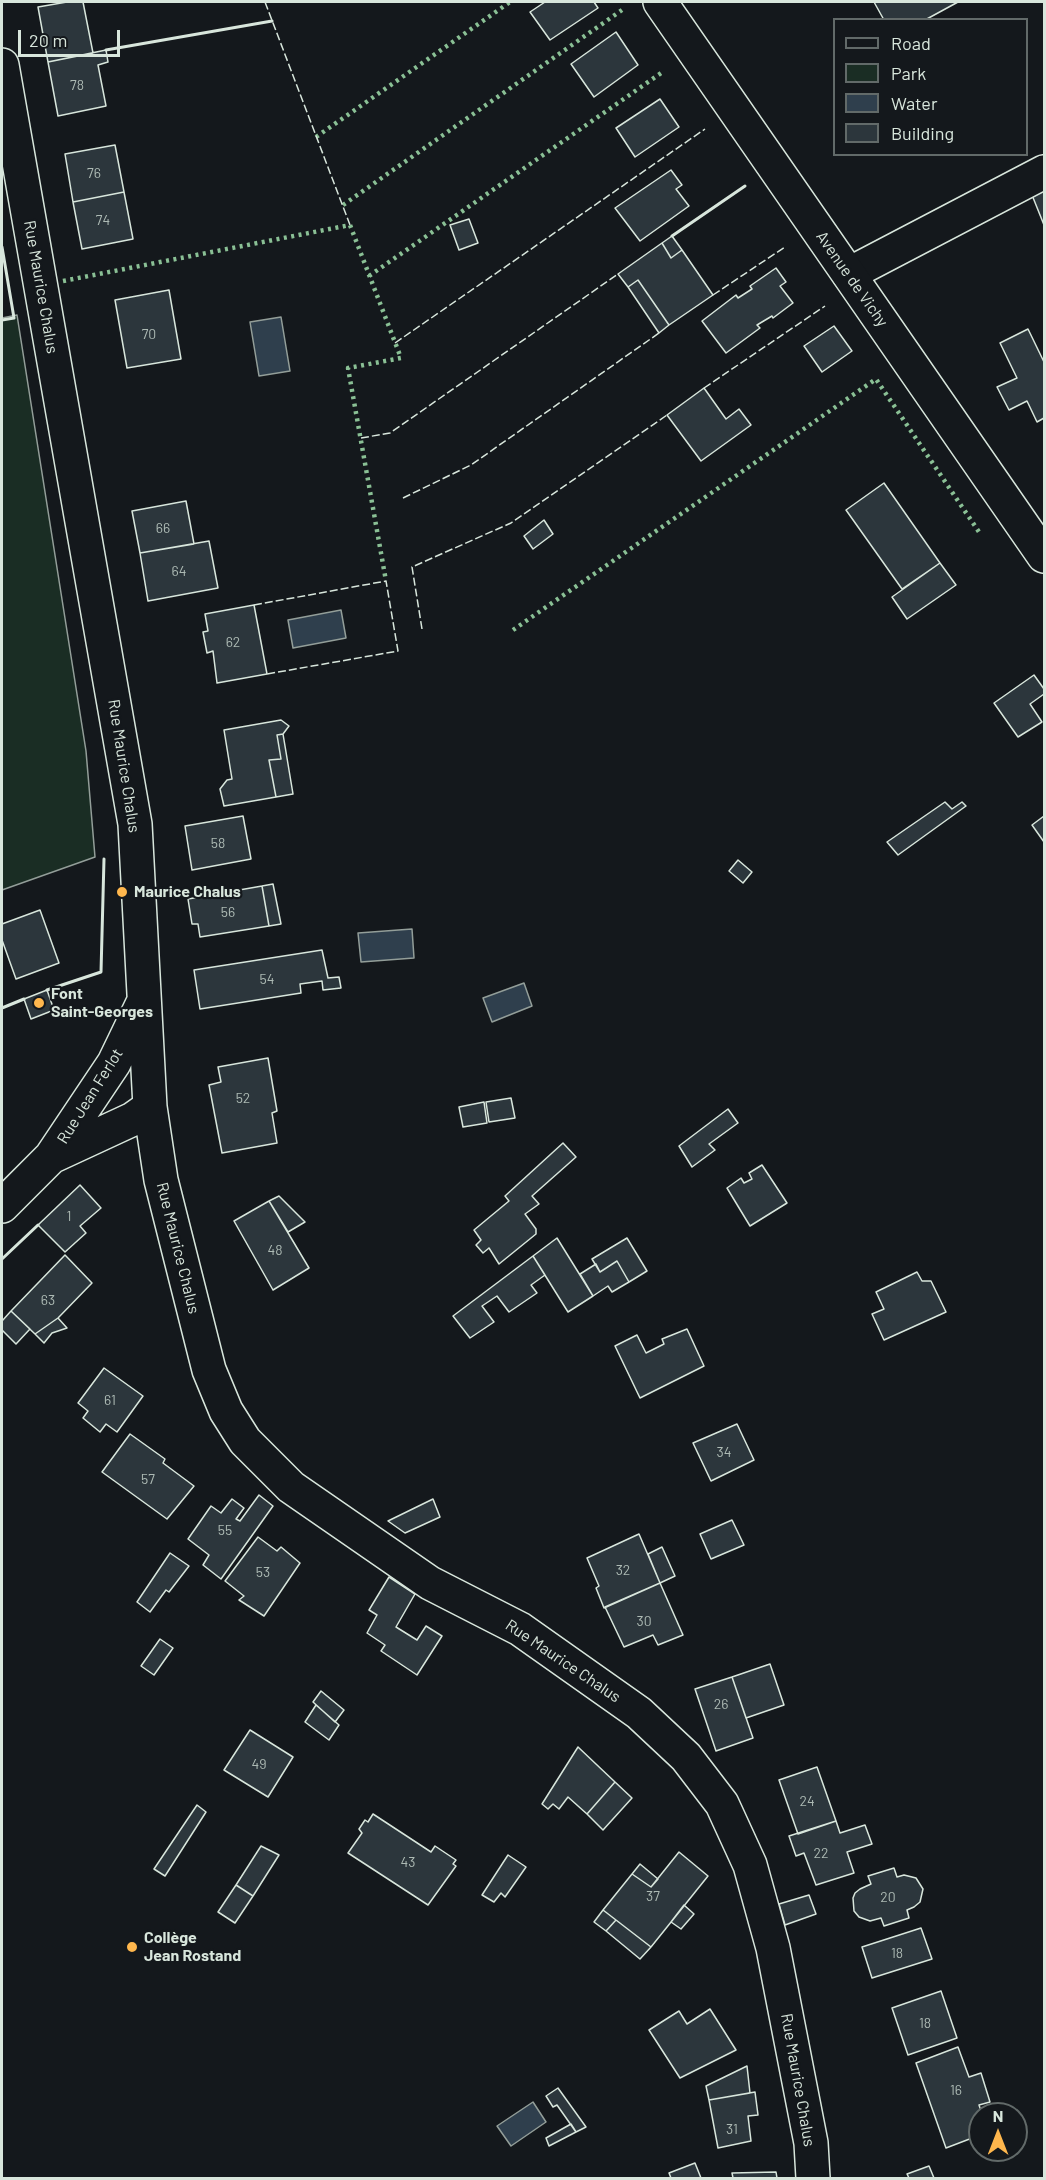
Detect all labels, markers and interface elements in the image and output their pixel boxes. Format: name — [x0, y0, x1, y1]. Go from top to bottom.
scale bar — [21, 18, 123, 56]
legend — [833, 18, 1028, 156]
text: 20 m — [29, 29, 67, 51]
text: Road — [891, 32, 931, 54]
text: Park — [891, 62, 926, 84]
house number: 78 — [70, 77, 84, 93]
text: Water — [891, 92, 938, 114]
text: Building — [891, 122, 954, 144]
house number: 76 — [87, 165, 101, 181]
house number: 74 — [96, 212, 110, 228]
street label: Rue Maurice Chalus — [20, 219, 62, 355]
street label: Avenue de Vichy — [812, 228, 892, 330]
house number: 70 — [142, 326, 156, 342]
house number: 66 — [156, 520, 170, 536]
house number: 64 — [172, 563, 186, 579]
house number: 62 — [226, 634, 240, 650]
street label: Rue Maurice Chalus — [104, 698, 144, 834]
house number: 58 — [211, 835, 225, 851]
place label: Maurice Chalus — [134, 882, 241, 902]
marker: Maurice Chalus — [115, 885, 129, 899]
house number: 56 — [221, 904, 235, 920]
house number: 54 — [260, 971, 274, 987]
place label: Font Saint-Georges — [51, 984, 153, 1022]
marker: Font Saint-Georges — [32, 996, 46, 1010]
street label: Rue Jean Ferlot — [53, 1045, 127, 1147]
house number: 52 — [236, 1090, 250, 1106]
street label: Rue Maurice Chalus — [152, 1180, 204, 1316]
house number: 1 — [67, 1208, 71, 1224]
house number: 48 — [267, 1242, 283, 1258]
house number: 63 — [41, 1292, 55, 1308]
house number: 61 — [104, 1392, 116, 1408]
house number: 34 — [717, 1444, 731, 1460]
house number: 57 — [141, 1471, 155, 1487]
house number: 55 — [218, 1522, 232, 1538]
house number: 32 — [616, 1562, 630, 1578]
house number: 53 — [256, 1564, 270, 1580]
house number: 30 — [636, 1613, 652, 1629]
street label: Rue Maurice Chalus — [502, 1615, 624, 1707]
house number: 26 — [714, 1696, 728, 1712]
house number: 49 — [251, 1756, 267, 1772]
house number: 24 — [799, 1793, 815, 1809]
house number: 22 — [813, 1845, 829, 1861]
house number: 43 — [401, 1854, 415, 1870]
house number: 37 — [646, 1888, 660, 1904]
house number: 20 — [880, 1889, 896, 1905]
place label: Collège Jean Rostand — [144, 1928, 241, 1966]
marker: Collège Jean Rostand — [125, 1940, 139, 1954]
house number: 18 — [891, 1945, 903, 1961]
street label: Rue Maurice Chalus — [777, 2012, 819, 2148]
house number: 18 — [919, 2015, 931, 2031]
house number: 16 — [950, 2082, 962, 2098]
north arrow — [968, 2102, 1028, 2162]
text: N — [993, 2106, 1003, 2125]
house number: 31 — [726, 2121, 738, 2137]

